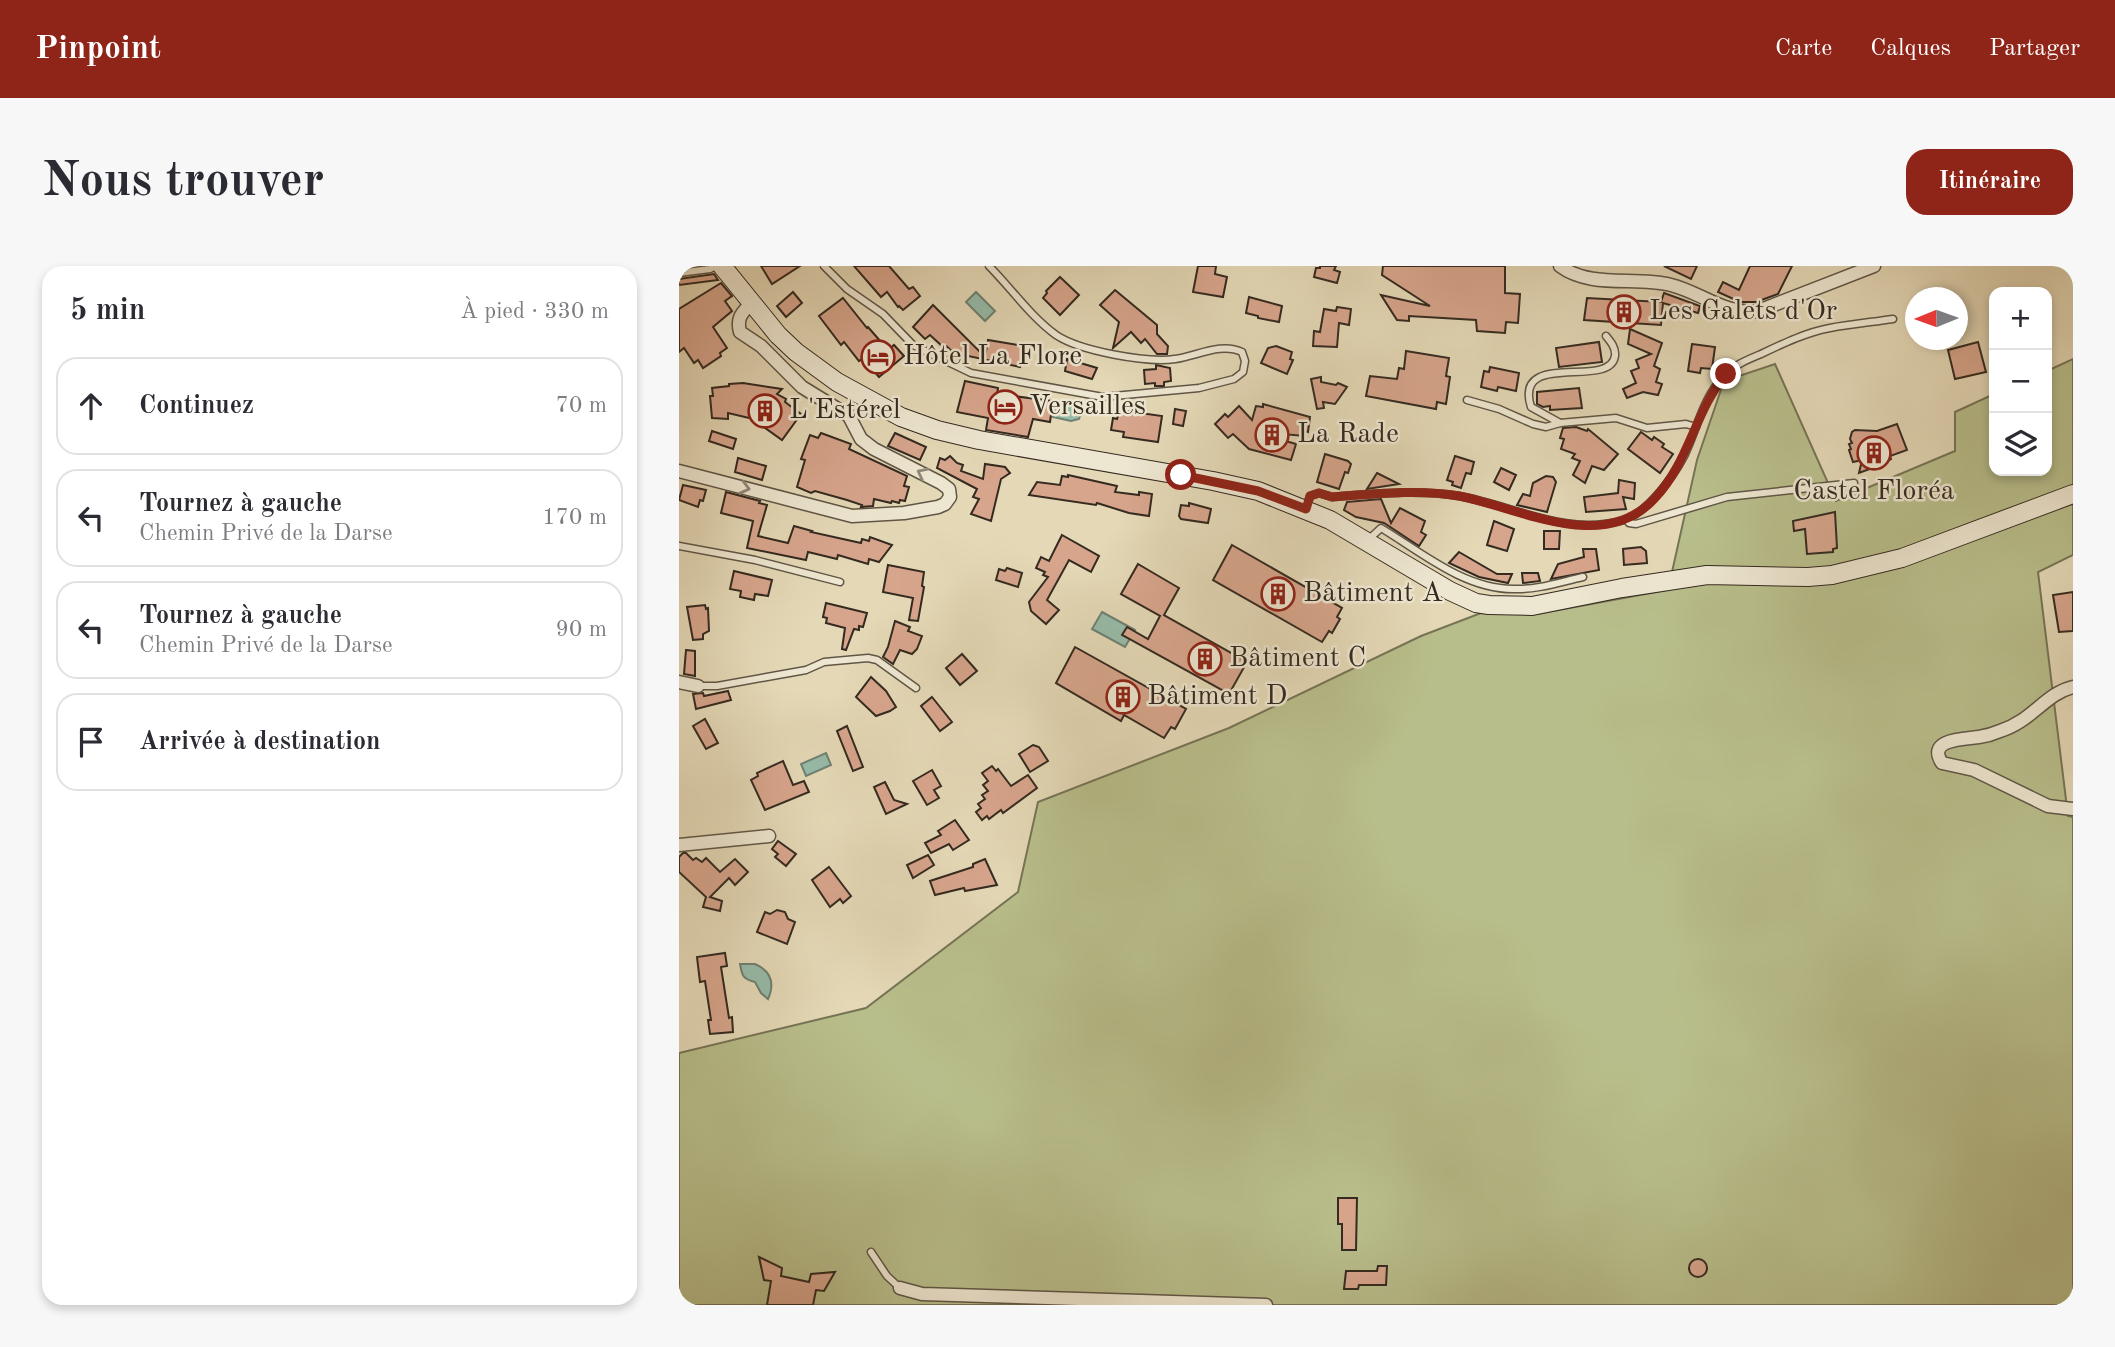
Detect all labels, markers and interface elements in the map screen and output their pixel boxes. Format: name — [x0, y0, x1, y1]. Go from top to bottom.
text: Pinpoint — [35, 33, 161, 66]
text: Carte — [1775, 37, 1832, 61]
text: Calques — [1870, 37, 1951, 61]
text: Partager — [1989, 37, 2080, 61]
button: Itinéraire — [1906, 149, 2073, 215]
text: Nous trouver — [42, 158, 324, 207]
north arrow — [1905, 287, 1968, 350]
map controls — [1989, 287, 2052, 476]
button: + — [1989, 287, 2052, 350]
building icon: Les Galets d'Or — [1605, 293, 1643, 331]
text: 5 min — [70, 296, 145, 326]
place label: Les Galets d'Or — [1649, 298, 1837, 326]
text: À pied · 330 m — [460, 300, 609, 323]
hotel icon: Hôtel La Flore — [859, 338, 897, 376]
place label: Hôtel La Flore — [903, 343, 1082, 371]
button: − — [1989, 350, 2052, 413]
route end — [1710, 358, 1741, 389]
icon: ahead — [72, 387, 110, 425]
hotel icon: Versailles — [986, 388, 1024, 426]
building icon: L'Estérel — [746, 392, 784, 430]
text: Continuez — [139, 393, 254, 419]
place label: Versailles — [1029, 393, 1146, 421]
text: 70 m — [556, 394, 607, 417]
place label: L'Estérel — [789, 397, 901, 425]
button: layers — [1989, 413, 2052, 476]
building icon: La Rade — [1253, 416, 1291, 454]
place label: La Rade — [1297, 421, 1399, 449]
building icon: Castel Floréa — [1855, 434, 1893, 472]
route start — [1165, 459, 1196, 490]
one-way arrow — [917, 468, 929, 482]
place label: Castel Floréa — [1793, 478, 1955, 506]
one-way arrow — [739, 480, 751, 494]
text: Tournez à gauche — [139, 491, 342, 517]
icon: left — [72, 499, 110, 537]
text: 170 m — [542, 506, 607, 529]
text: Chemin Privé de la Darse — [139, 522, 393, 545]
building icon: Bâtiment A — [1259, 575, 1297, 613]
place label: Bâtiment A — [1303, 580, 1443, 608]
text: Tournez à gauche — [139, 603, 342, 629]
icon: left — [72, 611, 110, 649]
text: 90 m — [556, 618, 607, 641]
text: Chemin Privé de la Darse — [139, 634, 393, 657]
building icon: Bâtiment C — [1186, 640, 1224, 678]
place label: Bâtiment C — [1229, 645, 1366, 673]
building icon: Bâtiment D — [1104, 678, 1142, 716]
place label: Bâtiment D — [1147, 683, 1287, 711]
icon: arrive — [72, 723, 110, 761]
text: Arrivée à destination — [139, 729, 381, 755]

